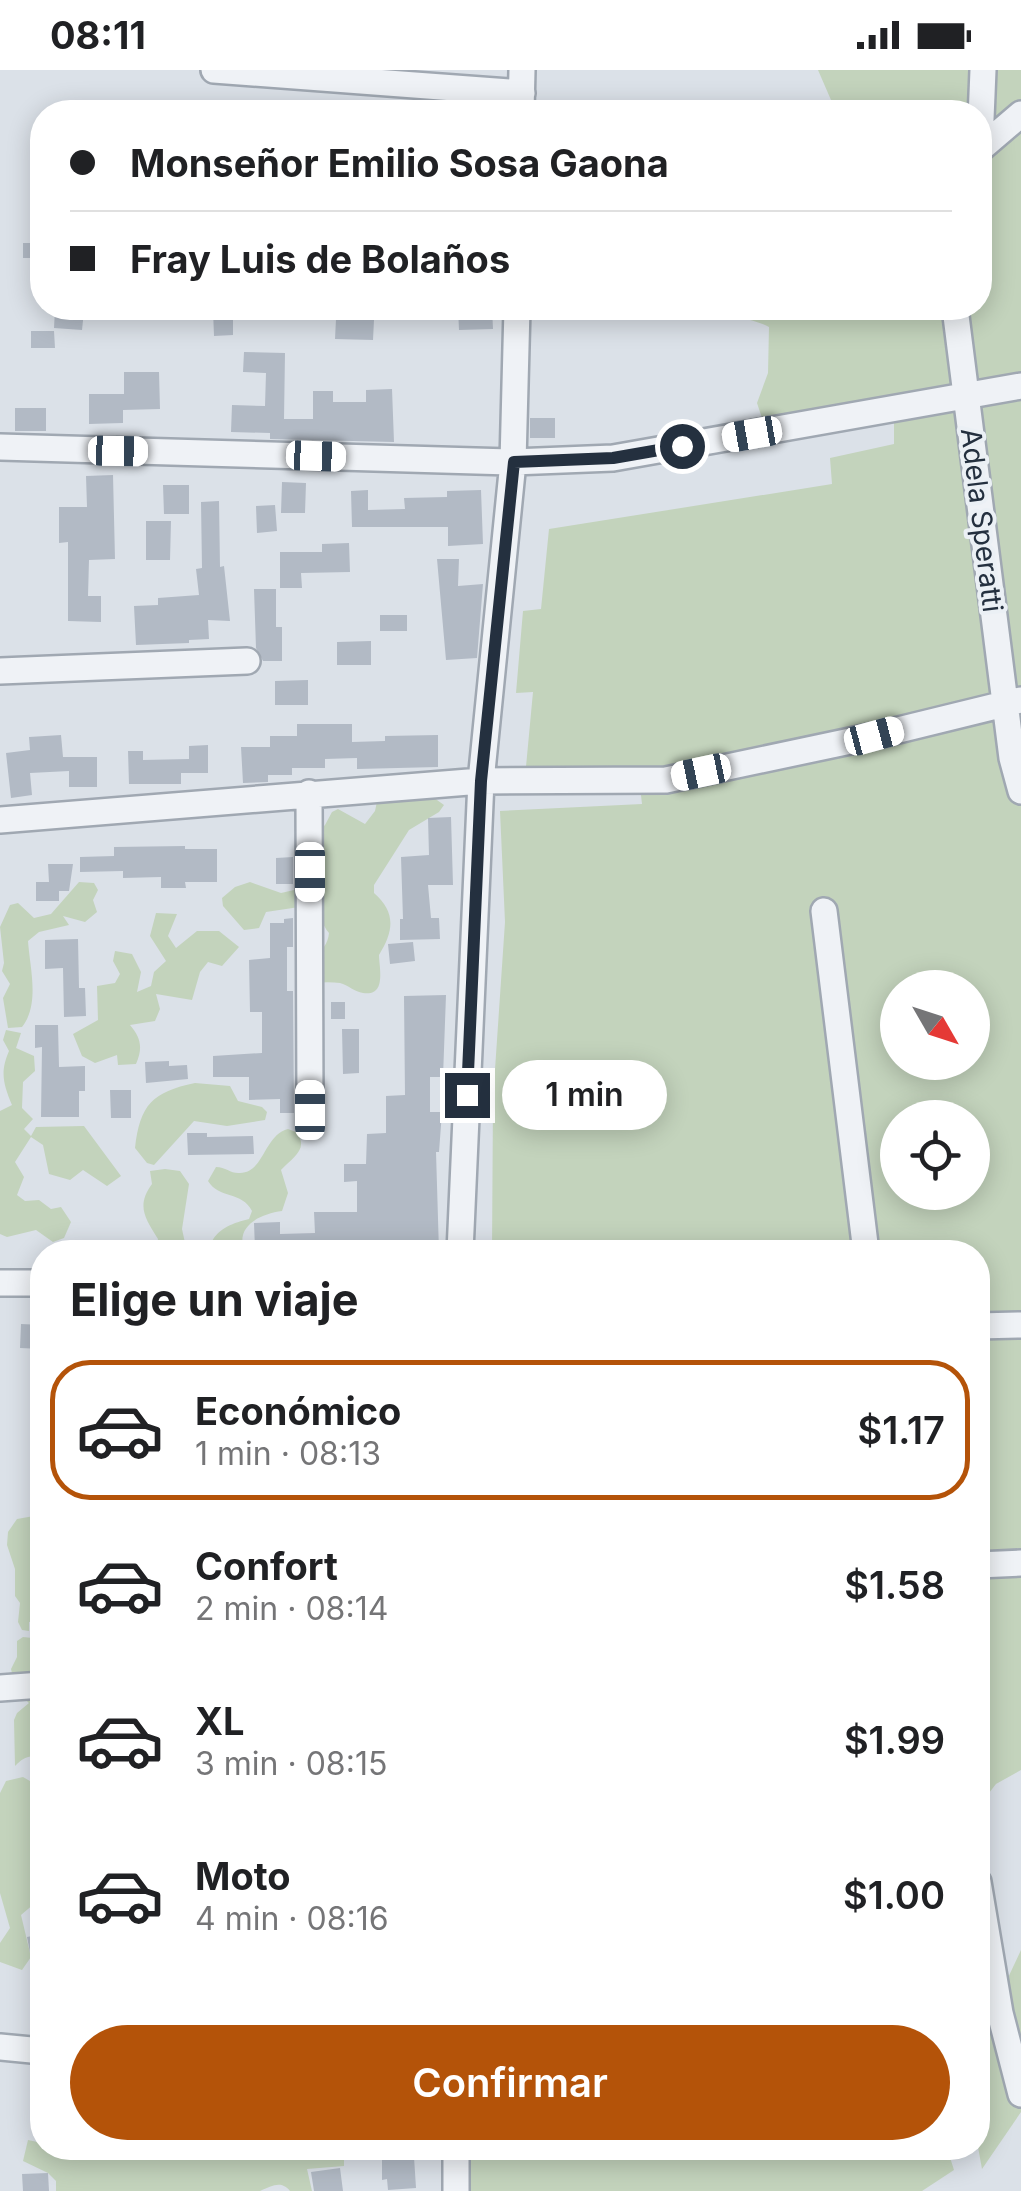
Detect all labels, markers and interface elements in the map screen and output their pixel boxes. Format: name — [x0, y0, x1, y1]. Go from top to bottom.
text: 08:11 — [50, 12, 146, 58]
text: Monseñor Emilio Sosa Gaona — [130, 140, 669, 186]
text: Fray Luis de Bolaños — [130, 236, 510, 282]
car — [720, 414, 784, 454]
route start — [660, 424, 705, 469]
street label: Adela Speratti — [954, 426, 1010, 614]
car — [88, 435, 148, 467]
car — [285, 440, 347, 472]
car — [841, 714, 907, 758]
car — [669, 751, 733, 793]
car — [295, 842, 325, 902]
north arrow — [880, 970, 990, 1080]
map controls — [880, 970, 990, 1210]
callout: 1 min — [502, 1060, 667, 1130]
route end — [445, 1073, 490, 1118]
text: 1 min — [545, 1075, 624, 1114]
car — [295, 1080, 325, 1140]
button: locate — [880, 1100, 990, 1210]
text: Elige un viaje — [70, 1272, 359, 1327]
icon: car — [75, 1385, 165, 1475]
text: Económico — [195, 1388, 401, 1434]
text: $1.17 — [858, 1407, 945, 1453]
text: 1 min · 08:13 — [195, 1434, 381, 1473]
icon: car — [75, 1540, 165, 1630]
text: Confort — [195, 1543, 338, 1589]
text: $1.58 — [844, 1562, 945, 1608]
text: 2 min · 08:14 — [195, 1589, 388, 1628]
icon: car — [75, 1695, 165, 1785]
text: XL — [195, 1698, 245, 1744]
text: $1.99 — [844, 1717, 945, 1763]
text: 3 min · 08:15 — [195, 1744, 387, 1783]
icon: car — [75, 1850, 165, 1940]
text: Moto — [195, 1853, 291, 1899]
text: $1.00 — [843, 1872, 945, 1918]
text: 4 min · 08:16 — [195, 1899, 389, 1938]
button: Confirmar — [70, 2025, 950, 2140]

